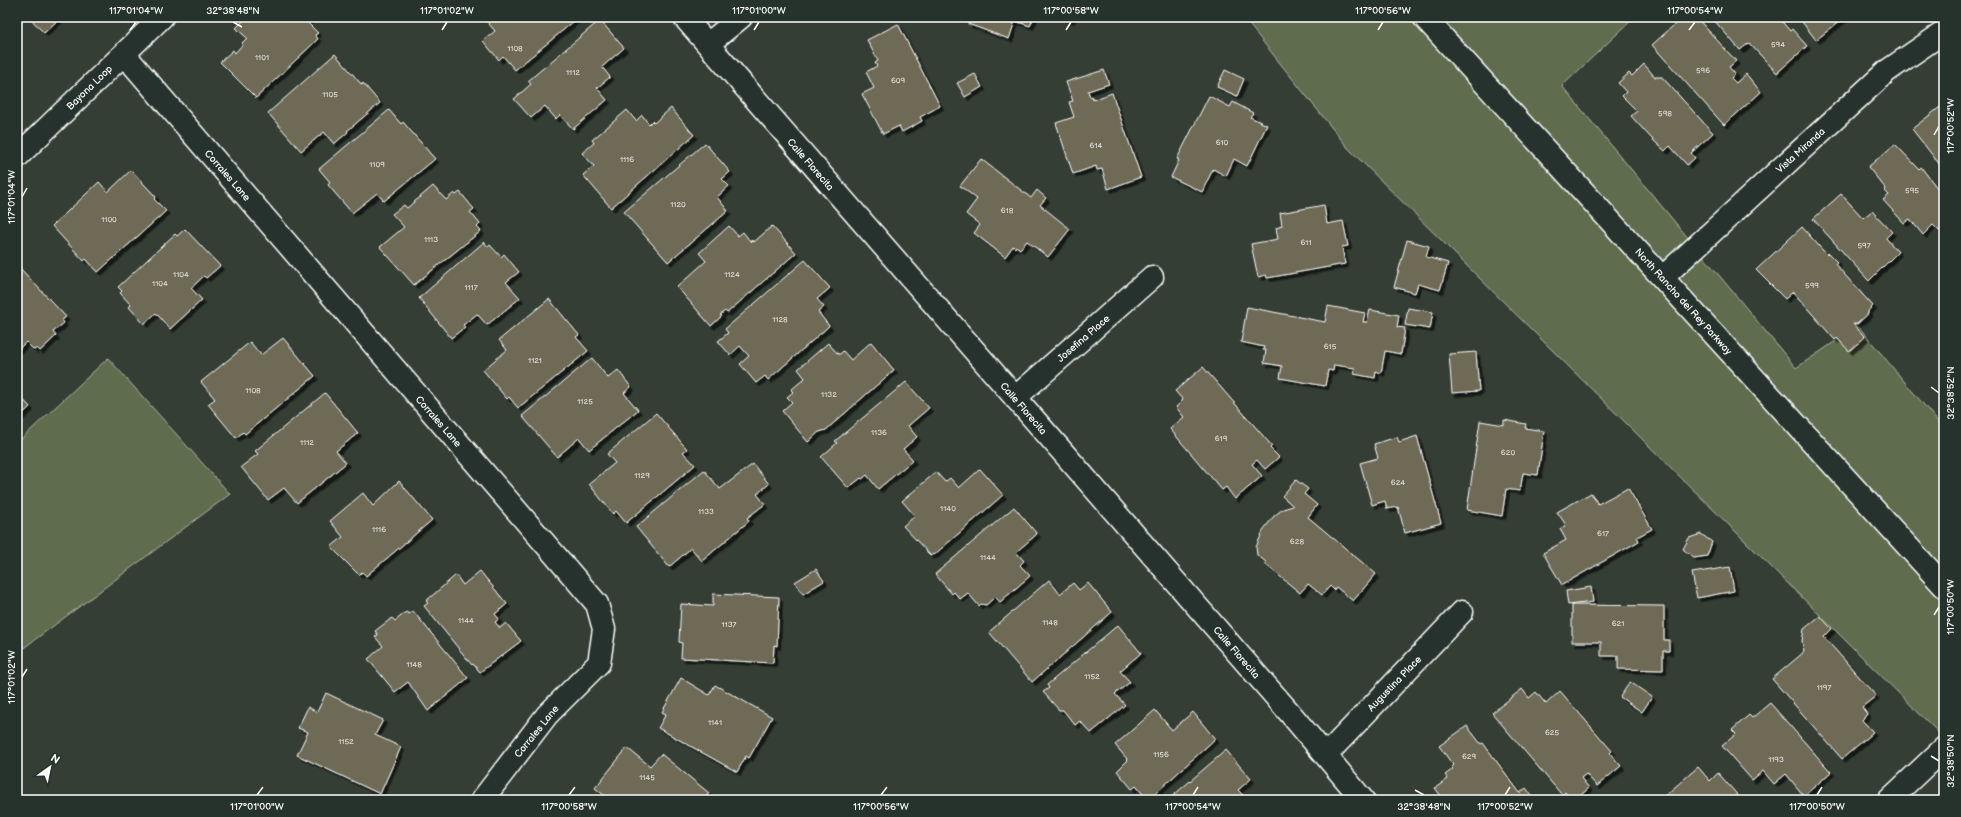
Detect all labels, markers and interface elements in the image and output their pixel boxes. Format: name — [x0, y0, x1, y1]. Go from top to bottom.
text: 117°01'04"W — [109, 5, 163, 17]
text: 32°38'48"N — [206, 5, 260, 17]
text: 117°01'02"W — [420, 5, 474, 17]
text: 117°01'00"W — [732, 5, 786, 17]
text: 117°00'58"W — [1043, 5, 1099, 17]
text: 117°00'56"W — [1355, 5, 1411, 17]
text: 117°00'54"W — [1667, 5, 1723, 17]
house number: 594 — [1771, 40, 1785, 49]
house number: 1108 — [507, 44, 523, 53]
house number: 1101 — [255, 53, 269, 62]
street label: Bayona Loop — [64, 63, 115, 113]
house number: 596 — [1696, 66, 1710, 75]
house number: 1112 — [566, 68, 580, 77]
house number: 609 — [891, 76, 905, 85]
house number: 1105 — [322, 90, 338, 99]
text: 117°00'52"W — [1945, 98, 1957, 154]
house number: 598 — [1658, 109, 1672, 118]
street label: Vista Miranda — [1774, 125, 1828, 176]
street label: Calle Florecita — [784, 136, 836, 193]
house number: 610 — [1216, 138, 1229, 147]
house number: 614 — [1090, 141, 1103, 150]
street label: Corrales Lane — [202, 148, 253, 204]
house number: 1116 — [620, 155, 634, 164]
house number: 1109 — [369, 160, 385, 169]
text: 117°01'04"W — [6, 170, 18, 224]
house number: 595 — [1905, 186, 1919, 195]
house number: 1120 — [670, 200, 686, 209]
house number: 618 — [1001, 206, 1014, 215]
house number: 1100 — [101, 215, 117, 224]
house number: 1113 — [424, 235, 438, 244]
house number: 611 — [1300, 238, 1312, 247]
house number: 597 — [1857, 241, 1871, 250]
street label: North Rancho del Rey Parkway — [1632, 246, 1734, 358]
house number: 1104 — [173, 270, 189, 279]
house number: 1124 — [724, 270, 740, 279]
house number: 1104 — [152, 279, 168, 288]
house number: 599 — [1805, 281, 1819, 290]
house number: 1117 — [464, 283, 478, 292]
street label: Josefina Place — [1055, 313, 1112, 365]
house number: 1128 — [772, 315, 788, 324]
house number: 615 — [1324, 342, 1337, 351]
house number: 1121 — [528, 356, 542, 365]
text: 32°38'52"N — [1945, 366, 1957, 420]
street label: Calle Florecita — [997, 380, 1049, 437]
house number: 1108 — [245, 386, 261, 395]
house number: 1132 — [821, 390, 837, 399]
street label: Corrales Lane — [413, 394, 464, 450]
house number: 1125 — [577, 397, 593, 406]
house number: 1136 — [871, 428, 887, 437]
house number: 619 — [1215, 434, 1228, 443]
house number: 1112 — [300, 438, 314, 447]
house number: 620 — [1501, 448, 1515, 457]
house number: 1129 — [634, 471, 650, 480]
house number: 624 — [1391, 478, 1405, 487]
house number: 1140 — [940, 504, 956, 513]
house number: 1133 — [698, 507, 714, 516]
house number: 1116 — [372, 525, 386, 534]
house number: 617 — [1597, 529, 1609, 538]
house number: 628 — [1290, 537, 1304, 546]
house number: 1144 — [980, 553, 996, 562]
text: 117°00'50"W — [1945, 579, 1957, 635]
house number: 1144 — [458, 616, 474, 625]
house number: 1148 — [1042, 618, 1058, 627]
house number: 621 — [1612, 619, 1624, 628]
house number: 1137 — [721, 620, 737, 629]
street label: Calle Florecita — [1210, 624, 1262, 681]
text: 117°01'02"W — [6, 650, 18, 704]
street label: Augustina Place — [1365, 653, 1424, 714]
house number: 1148 — [406, 660, 422, 669]
house number: 1152 — [1084, 672, 1100, 681]
house number: 1197 — [1817, 683, 1831, 692]
street label: Corrales Lane — [512, 703, 562, 760]
house number: 1141 — [708, 718, 722, 727]
house number: 625 — [1545, 728, 1560, 737]
text: 32°38'50"N — [1945, 734, 1957, 788]
house number: 1152 — [338, 737, 354, 746]
north arrow — [30, 747, 70, 787]
house number: 1156 — [1153, 750, 1169, 759]
text: N — [48, 751, 62, 767]
house number: 629 — [1462, 752, 1476, 761]
house number: 1193 — [1768, 755, 1784, 764]
house number: 1145 — [639, 773, 655, 782]
text: 117°01'00"W — [230, 801, 284, 813]
text: 117°00'58"W — [541, 801, 597, 813]
text: 117°00'56"W — [853, 801, 909, 813]
text: 117°00'54"W — [1165, 801, 1221, 813]
text: 32°38'48"N — [1397, 801, 1451, 813]
text: 117°00'52"W — [1477, 801, 1533, 813]
text: 117°00'50"W — [1789, 801, 1845, 813]

